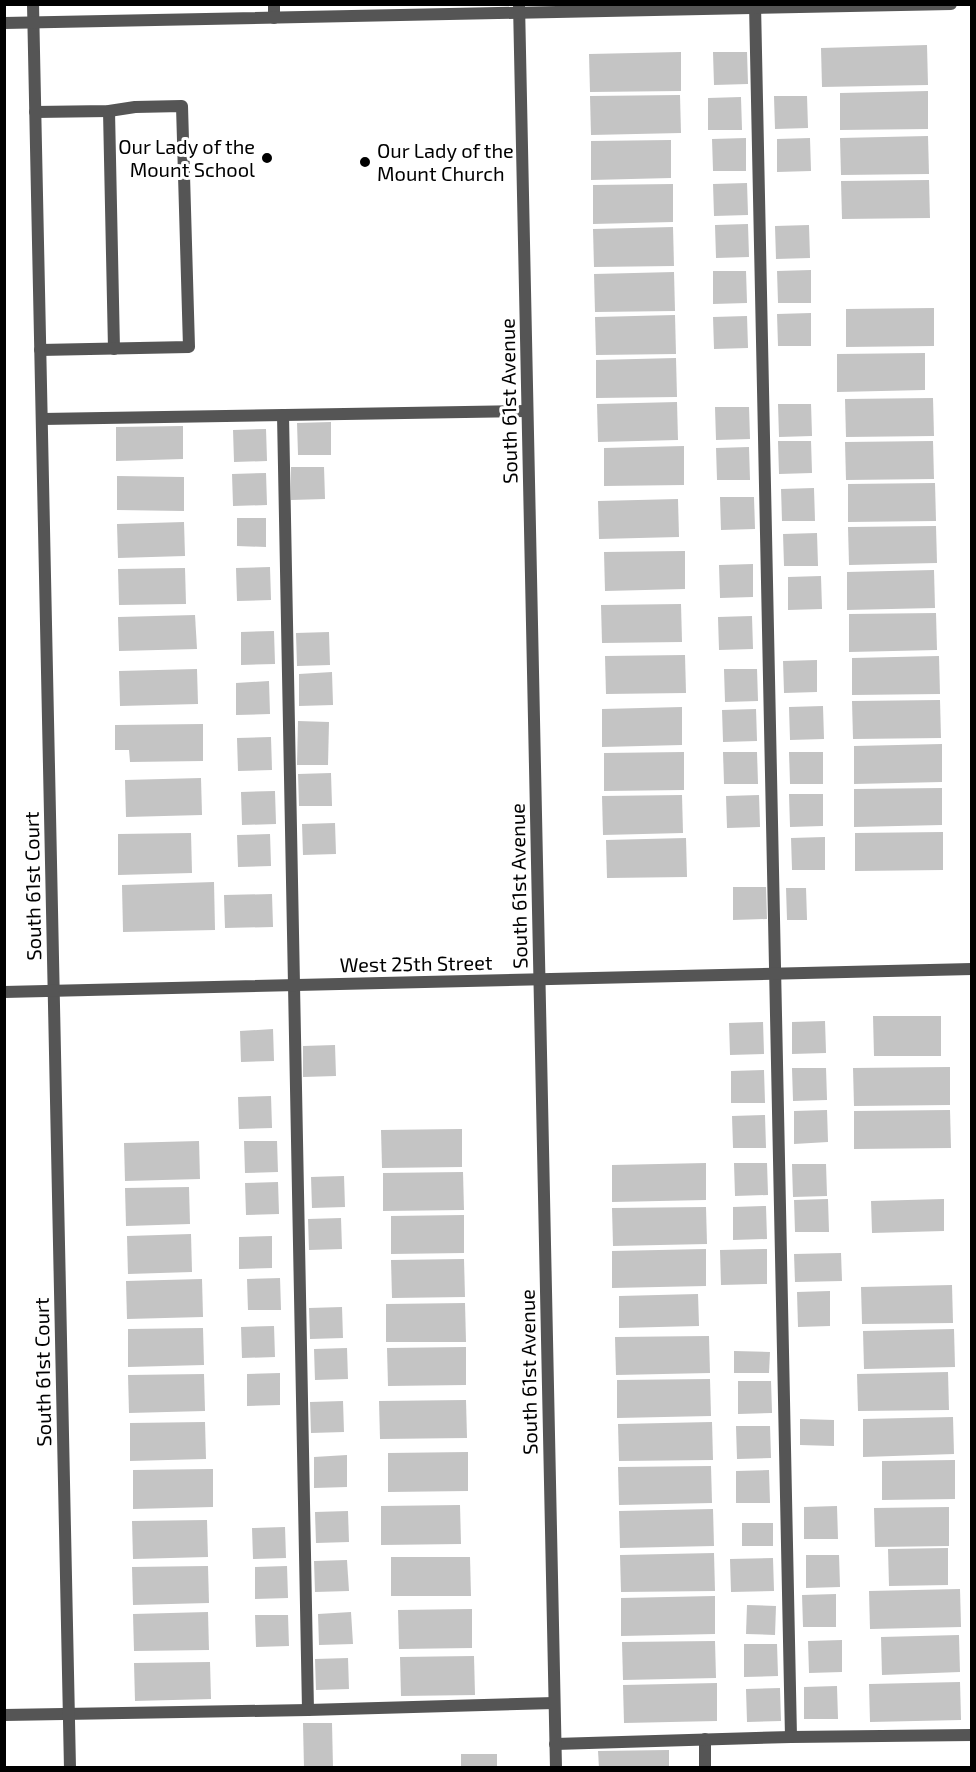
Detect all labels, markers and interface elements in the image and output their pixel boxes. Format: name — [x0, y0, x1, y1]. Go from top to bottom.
place label: Our Lady of the Mount School — [118, 134, 255, 181]
place label: Our Lady of the Mount Church — [377, 138, 514, 185]
marker: Our Lady of the Mount School — [260, 151, 274, 165]
marker: Our Lady of the Mount Church — [358, 155, 372, 169]
street label: South 61st Avenue — [495, 318, 521, 484]
street label: South 61st Avenue — [505, 803, 531, 969]
street label: South 61st Court — [19, 811, 45, 961]
street label: West 25th Street — [339, 950, 493, 976]
street label: South 61st Avenue — [515, 1289, 541, 1455]
street label: South 61st Court — [29, 1297, 55, 1447]

